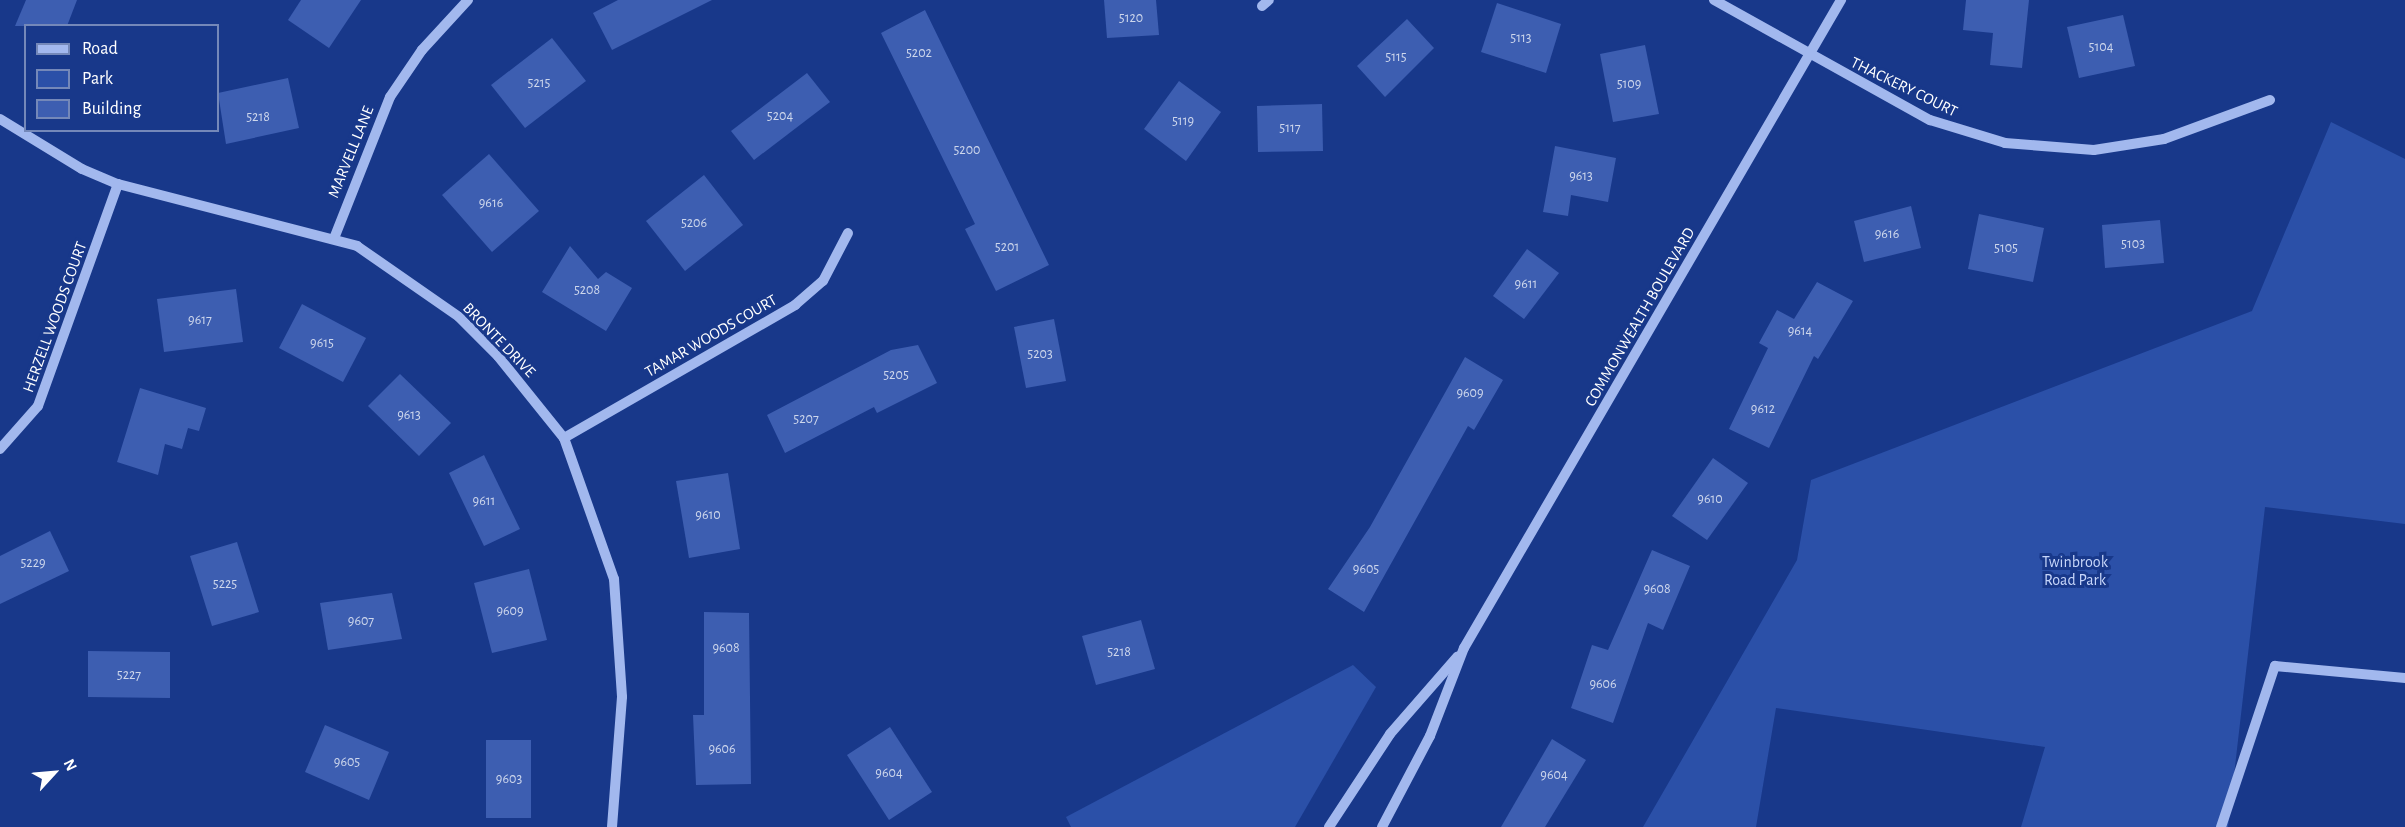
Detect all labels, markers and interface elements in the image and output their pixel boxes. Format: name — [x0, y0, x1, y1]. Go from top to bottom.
house number: 5120 — [1119, 10, 1143, 26]
legend — [24, 24, 219, 132]
house number: 5113 — [1510, 30, 1532, 46]
house number: 5104 — [2089, 39, 2113, 55]
text: Road — [82, 40, 118, 58]
house number: 5202 — [906, 45, 932, 61]
house number: 5115 — [1385, 49, 1407, 65]
street label: THACKERY COURT — [1847, 53, 1961, 121]
text: Park — [82, 70, 113, 88]
house number: 5215 — [528, 75, 550, 91]
house number: 5109 — [1617, 76, 1641, 92]
text: Building — [82, 100, 141, 118]
street label: MARVELL LANE — [324, 103, 378, 201]
house number: 5204 — [767, 108, 793, 124]
house number: 5218 — [246, 109, 270, 125]
house number: 5119 — [1172, 113, 1194, 129]
house number: 5117 — [1279, 120, 1301, 136]
house number: 5200 — [953, 142, 981, 158]
house number: 9613 — [1569, 168, 1593, 184]
house number: 9616 — [479, 195, 503, 211]
house number: 5206 — [681, 215, 707, 231]
street label: COMMONWEALTH BOULEVARD — [1581, 224, 1699, 410]
house number: 9616 — [1875, 226, 1899, 242]
house number: 5103 — [2121, 236, 2145, 252]
street label: HERZELL WOODS COURT — [19, 239, 91, 395]
house number: 5201 — [995, 239, 1019, 255]
house number: 5105 — [1994, 240, 2018, 256]
house number: 9611 — [1515, 276, 1537, 292]
house number: 5208 — [574, 282, 600, 298]
street label: TAMAR WOODS COURT — [642, 290, 780, 382]
street label: BRONTE DRIVE — [459, 299, 539, 381]
house number: 9617 — [188, 312, 212, 328]
house number: 9614 — [1788, 323, 1812, 339]
house number: 9615 — [310, 335, 334, 351]
house number: 5203 — [1027, 346, 1053, 362]
house number: 5205 — [883, 367, 909, 383]
house number: 9609 — [1456, 385, 1484, 401]
house number: 9612 — [1751, 401, 1775, 417]
house number: 9613 — [397, 407, 421, 423]
house number: 5207 — [793, 411, 819, 427]
house number: 9610 — [1697, 491, 1723, 507]
house number: 9611 — [473, 493, 495, 509]
house number: 9610 — [695, 507, 721, 523]
park label: Twinbrook Road Park — [2042, 552, 2108, 590]
house number: 5229 — [20, 555, 46, 571]
house number: 9605 — [1353, 561, 1379, 577]
house number: 5225 — [213, 576, 237, 592]
house number: 9608 — [1643, 581, 1671, 597]
house number: 9609 — [496, 603, 524, 619]
house number: 9607 — [348, 613, 374, 629]
house number: 9608 — [712, 640, 740, 656]
house number: 5218 — [1107, 644, 1131, 660]
house number: 5227 — [117, 667, 141, 683]
house number: 9606 — [1589, 676, 1617, 692]
house number: 9606 — [708, 741, 736, 757]
north arrow — [24, 743, 84, 803]
house number: 9605 — [334, 754, 360, 770]
text: N — [61, 757, 80, 774]
house number: 9604 — [875, 765, 903, 781]
house number: 9604 — [1540, 767, 1568, 783]
house number: 9603 — [496, 771, 522, 787]

